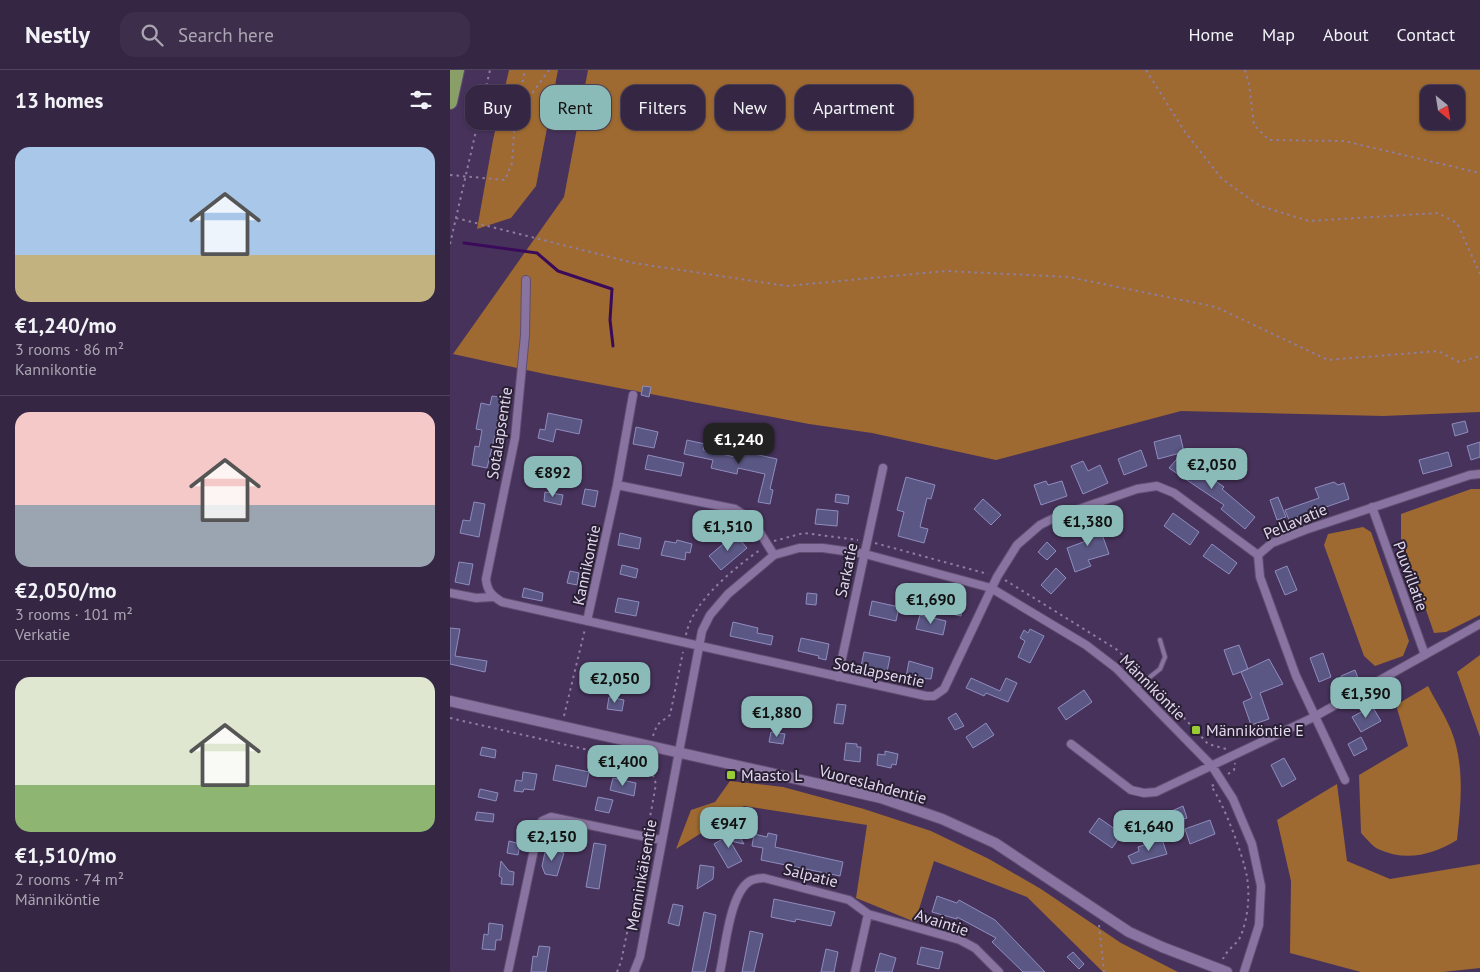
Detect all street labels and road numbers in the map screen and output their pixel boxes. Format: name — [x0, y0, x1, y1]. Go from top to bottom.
street label: Sotalapsentie — [482, 385, 516, 481]
street label: Pellavatie — [1260, 499, 1330, 543]
street label: Kannikontie — [568, 523, 604, 607]
street label: Puuvillatie — [1389, 538, 1433, 614]
street label: Sarkatie — [830, 541, 862, 599]
street label: Männiköntie — [1116, 650, 1190, 724]
street label: Sotalapsentie — [831, 653, 927, 691]
street label: Vuoreslahdentie — [816, 760, 929, 808]
street label: Menninkäisentie — [621, 818, 661, 932]
street label: Salpatie — [782, 859, 840, 891]
street label: Avaintie — [913, 904, 971, 940]

